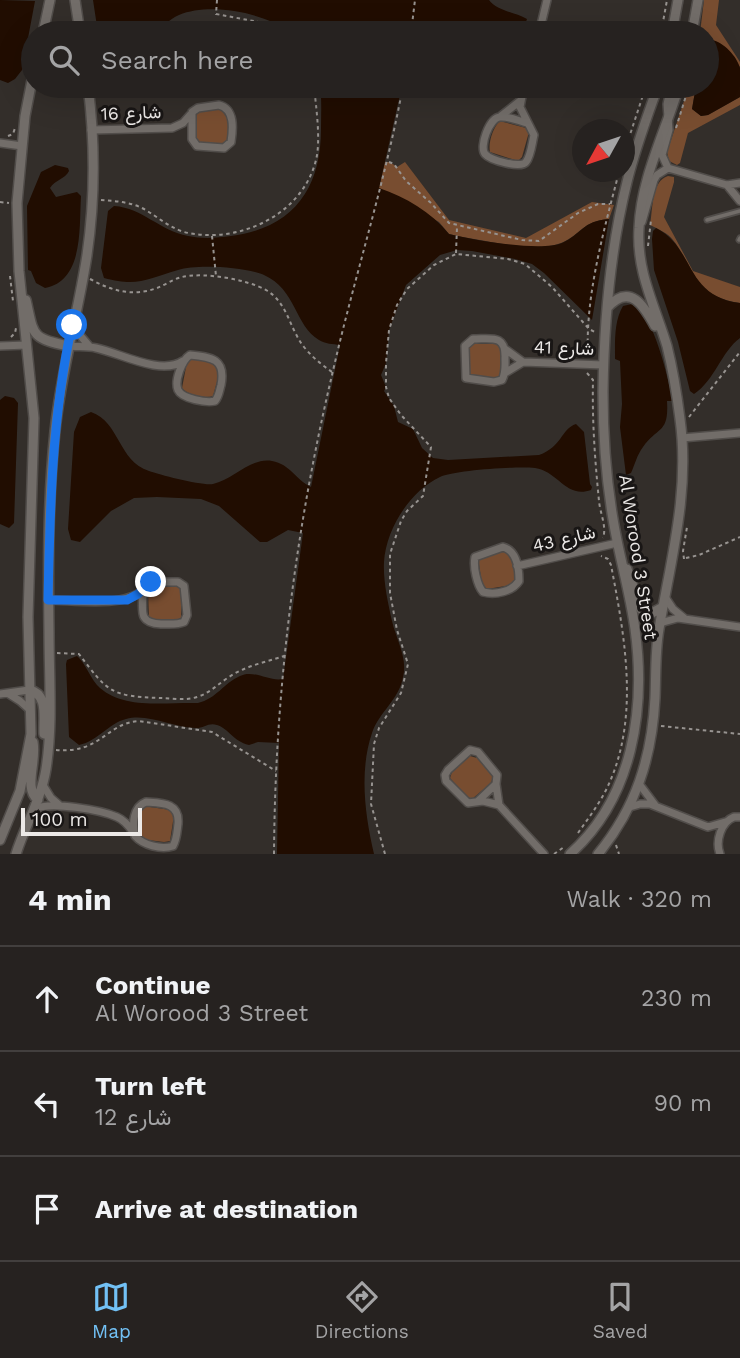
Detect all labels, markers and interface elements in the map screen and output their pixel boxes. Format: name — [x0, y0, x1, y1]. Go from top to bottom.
search box — [21, 21, 719, 98]
icon: search — [45, 41, 83, 79]
text: Search here — [101, 45, 253, 75]
street label: شارع 16 — [100, 101, 162, 126]
north arrow — [572, 119, 635, 182]
route start — [56, 309, 87, 340]
street label: شارع 41 — [534, 336, 594, 361]
street label: Al Worood 3 Street — [615, 473, 662, 641]
street label: شارع 43 — [530, 521, 598, 558]
route end — [135, 566, 166, 597]
scale bar — [21, 805, 142, 837]
text: 100 m — [32, 808, 88, 831]
text: 4 min — [28, 882, 112, 917]
text: Walk · 320 m — [566, 886, 712, 913]
text: Continue — [95, 970, 211, 1000]
icon: ahead — [28, 980, 66, 1018]
text: 230 m — [641, 985, 712, 1012]
text: Al Worood 3 Street — [95, 1000, 308, 1027]
text: Turn left — [95, 1071, 206, 1101]
icon: left — [28, 1085, 66, 1123]
text: 90 m — [654, 1090, 712, 1117]
text: شارع 12 — [95, 1104, 172, 1131]
icon: arrive — [28, 1190, 66, 1228]
text: Arrive at destination — [95, 1194, 358, 1224]
tab: Map — [92, 1278, 131, 1343]
tab: Directions — [315, 1278, 409, 1343]
tab: Saved — [593, 1278, 648, 1343]

